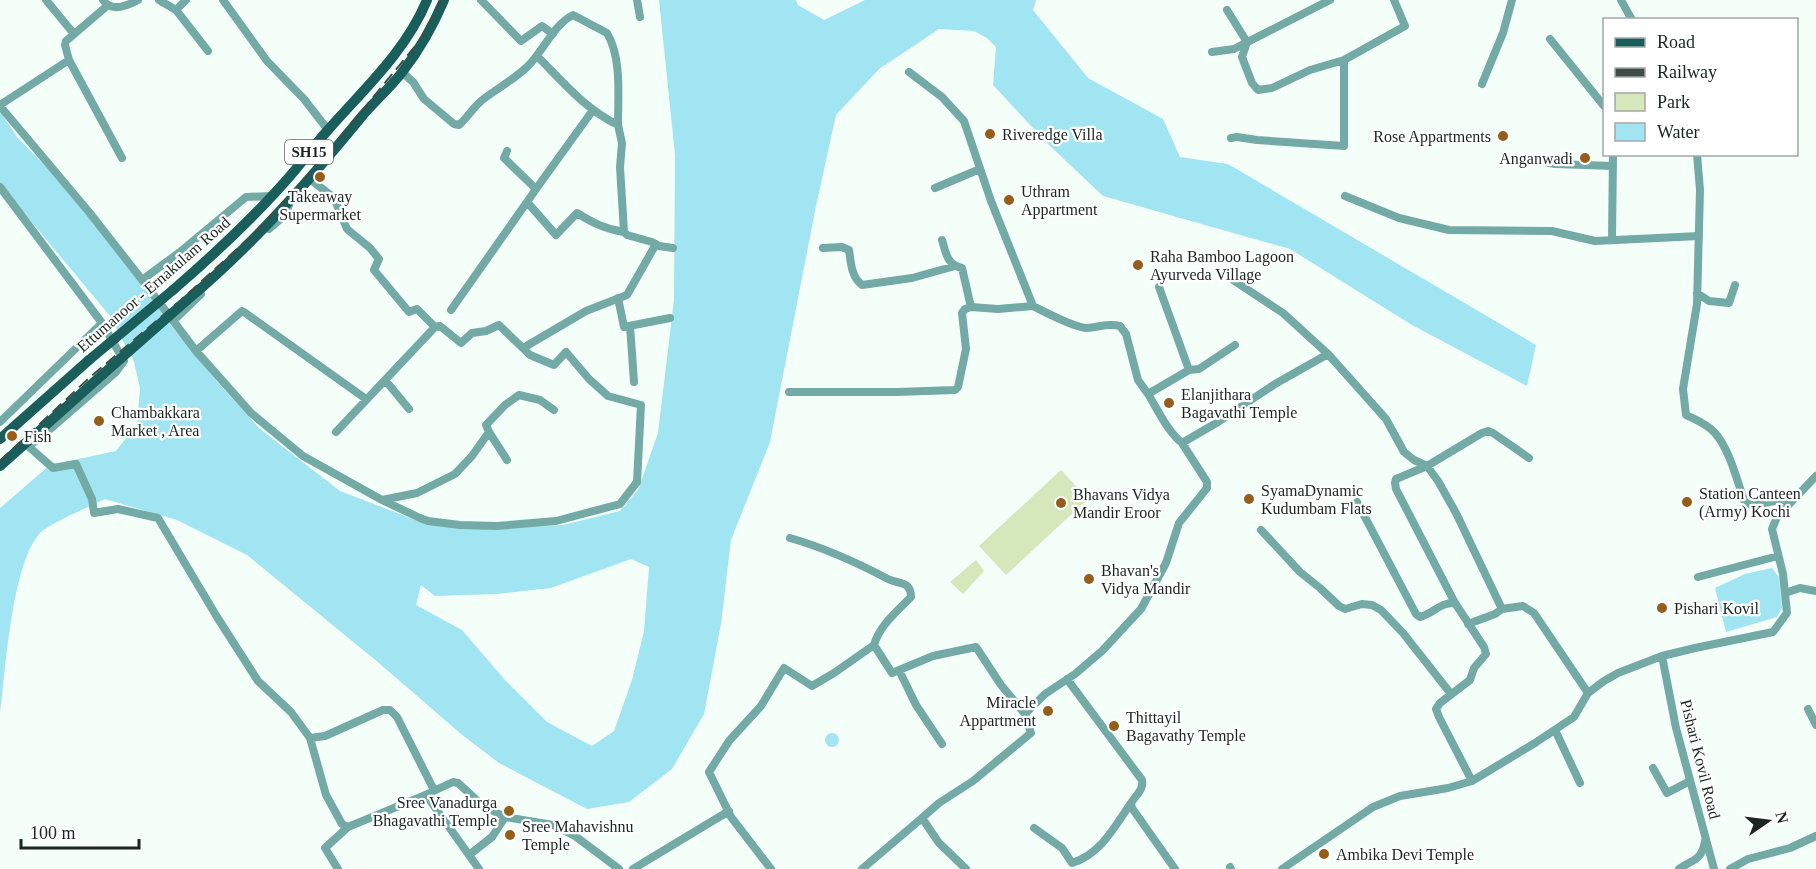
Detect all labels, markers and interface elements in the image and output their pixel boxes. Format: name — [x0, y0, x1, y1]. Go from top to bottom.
legend — [1603, 18, 1798, 156]
text: Road — [1657, 32, 1695, 52]
text: Railway — [1657, 62, 1717, 82]
text: Park — [1657, 92, 1690, 112]
text: Water — [1657, 122, 1700, 142]
place label: Riveredge Villa — [1002, 126, 1103, 144]
marker: Riveredge Villa — [983, 127, 997, 141]
place label: Rose Appartments — [1373, 128, 1491, 146]
marker: Rose Appartments — [1496, 129, 1510, 143]
road number: SH15 — [285, 140, 333, 164]
place label: Anganwadi — [1499, 150, 1574, 168]
marker: Anganwadi — [1578, 151, 1592, 165]
marker: Takeaway Supermarket — [313, 170, 327, 184]
place label: Uthram Appartment — [1021, 183, 1098, 219]
place label: Takeaway Supermarket — [279, 188, 361, 224]
marker: Uthram Appartment — [1002, 193, 1016, 207]
street label: Ettumanoor - Ernakulam Road — [73, 213, 233, 355]
place label: Raha Bamboo Lagoon Ayurveda Village — [1150, 248, 1294, 284]
marker: Raha Bamboo Lagoon Ayurveda Village — [1131, 258, 1145, 272]
place label: Elanjithara Bagavathi Temple — [1181, 386, 1297, 422]
marker: Elanjithara Bagavathi Temple — [1162, 396, 1176, 410]
place label: Chambakkara Market , Area — [111, 404, 200, 439]
marker: Chambakkara Market , Area — [92, 414, 106, 428]
place label: Fish — [24, 428, 52, 445]
marker: Fish — [5, 429, 19, 443]
place label: SyamaDynamic Kudumbam Flats — [1261, 482, 1372, 517]
place label: Station Canteen (Army) Kochi — [1699, 485, 1801, 521]
place label: Bhavans Vidya Mandir Eroor — [1073, 486, 1170, 521]
marker: SyamaDynamic Kudumbam Flats — [1242, 492, 1256, 506]
marker: Station Canteen (Army) Kochi — [1680, 495, 1694, 509]
marker: Bhavans Vidya Mandir Eroor — [1054, 496, 1068, 510]
place label: Bhavan's Vidya Mandir — [1101, 562, 1191, 598]
marker: Bhavan's Vidya Mandir — [1082, 572, 1096, 586]
place label: Pishari Kovil — [1674, 600, 1759, 617]
marker: Pishari Kovil — [1655, 601, 1669, 615]
place label: Miracle Appartment — [960, 694, 1037, 730]
street label: Pishari Kovil Road — [1677, 698, 1724, 821]
marker: Miracle Appartment — [1041, 704, 1055, 718]
place label: Thittayil Bagavathy Temple — [1126, 709, 1246, 745]
marker: Thittayil Bagavathy Temple — [1107, 719, 1121, 733]
north arrow — [1738, 791, 1798, 851]
place label: Sree Vanadurga Bhagavathi Temple — [373, 794, 497, 830]
marker: Sree Vanadurga Bhagavathi Temple — [502, 804, 516, 818]
text: N — [1772, 810, 1792, 826]
scale bar — [21, 812, 140, 850]
place label: Sree Mahavishnu Temple — [522, 818, 634, 854]
text: 100 m — [30, 823, 76, 843]
marker: Sree Mahavishnu Temple — [503, 828, 517, 842]
place label: Ambika Devi Temple — [1336, 846, 1474, 864]
marker: Ambika Devi Temple — [1317, 847, 1331, 861]

